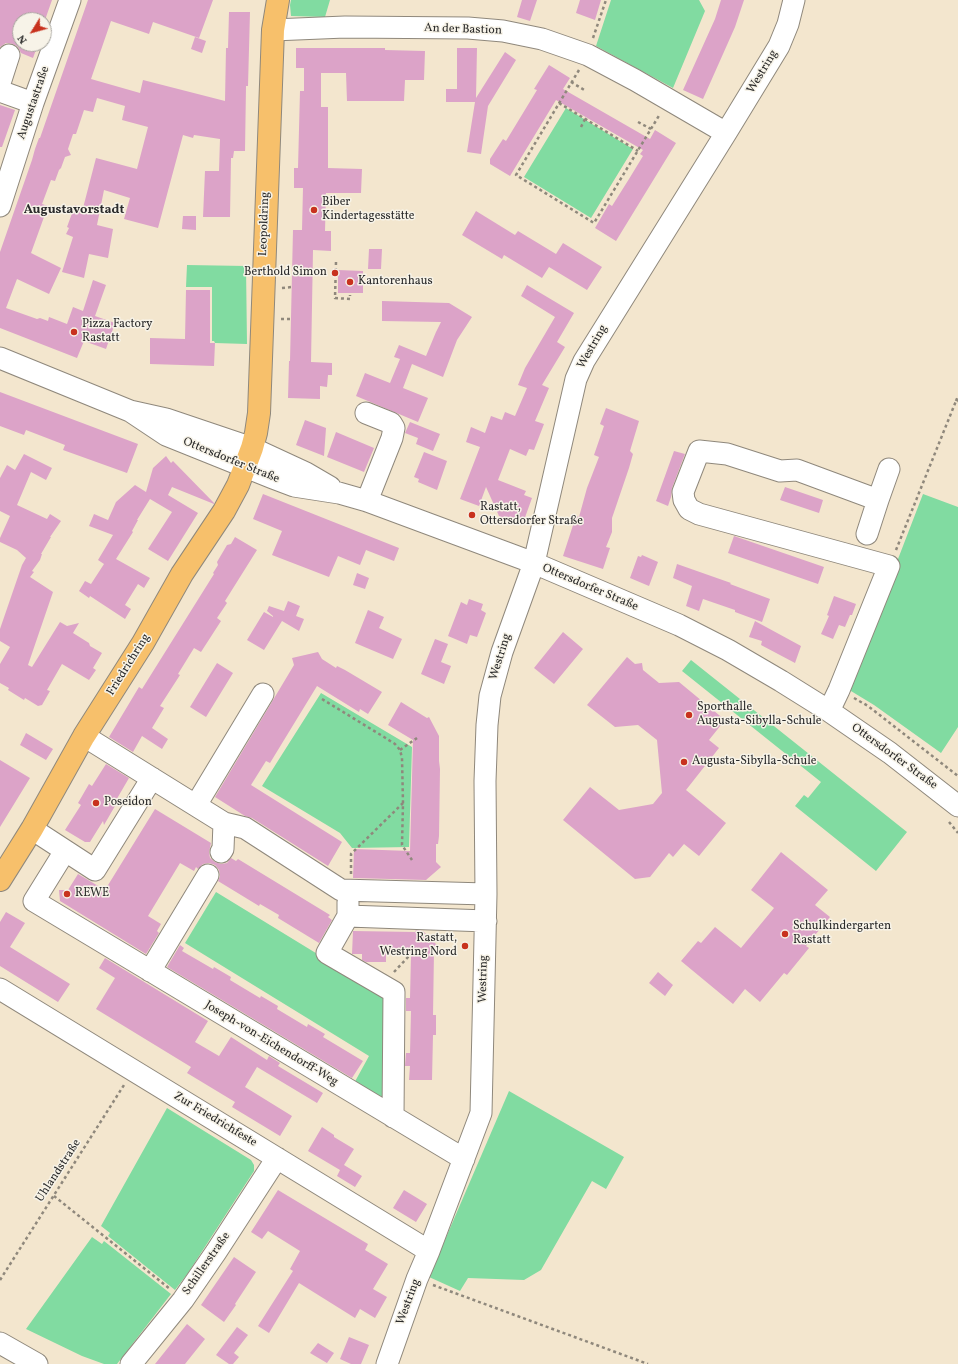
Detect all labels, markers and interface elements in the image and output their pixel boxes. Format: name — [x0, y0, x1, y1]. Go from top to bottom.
north arrow — [12, 12, 52, 52]
street label: An der Bastion — [424, 21, 502, 39]
text: N — [14, 31, 31, 47]
street label: Westring — [744, 48, 782, 96]
street label: Augustastraße — [15, 65, 53, 141]
street label: Leopoldring — [257, 192, 273, 256]
place label: Biber Kindertagesstätte — [322, 196, 415, 224]
district label: Augustavorstadt — [24, 203, 124, 219]
marker: Biber Kindertagesstätte — [309, 205, 319, 215]
place label: Berthold Simon — [244, 266, 327, 280]
marker: Berthold Simon — [330, 268, 340, 278]
place label: Kantorenhaus — [358, 275, 433, 289]
marker: Kantorenhaus — [345, 277, 355, 287]
place label: Pizza Factory Rastatt — [82, 318, 152, 346]
street label: Westring — [575, 323, 611, 371]
marker: Pizza Factory Rastatt — [69, 327, 79, 337]
street label: Ottersdorfer Straße — [181, 435, 281, 487]
place label: Rastatt, Ottersdorfer Straße — [480, 501, 583, 529]
marker: Rastatt, Ottersdorfer Straße — [467, 510, 477, 520]
street label: Ottersdorfer Straße — [540, 561, 640, 615]
street label: Friedrichring — [104, 631, 154, 699]
street label: Westring — [487, 632, 515, 682]
place label: Sporthalle Augusta-Sibylla-Schule — [697, 701, 821, 729]
marker: Sporthalle Augusta-Sibylla-Schule — [684, 710, 694, 720]
street label: Ottersdorfer Straße — [848, 721, 940, 793]
place label: Augusta-Sibylla-Schule — [692, 755, 816, 769]
marker: Augusta-Sibylla-Schule — [679, 757, 689, 767]
place label: Poseidon — [104, 796, 152, 810]
marker: Poseidon — [91, 798, 101, 808]
place label: REWE — [75, 887, 109, 901]
marker: REWE — [62, 889, 72, 899]
place label: Schulkindergarten Rastatt — [793, 920, 891, 948]
marker: Schulkindergarten Rastatt — [780, 929, 790, 939]
place label: Rastatt, Westring Nord — [379, 932, 457, 960]
marker: Rastatt, Westring Nord — [460, 941, 470, 951]
street label: Westring — [476, 955, 492, 1003]
street label: Joseph-von-Eichendorff-Weg — [202, 998, 340, 1090]
street label: Zur Friedrichfeste — [171, 1089, 259, 1151]
street label: Uhlandstraße — [33, 1137, 85, 1205]
street label: Schillerstraße — [180, 1230, 234, 1298]
street label: Westring — [394, 1277, 424, 1327]

